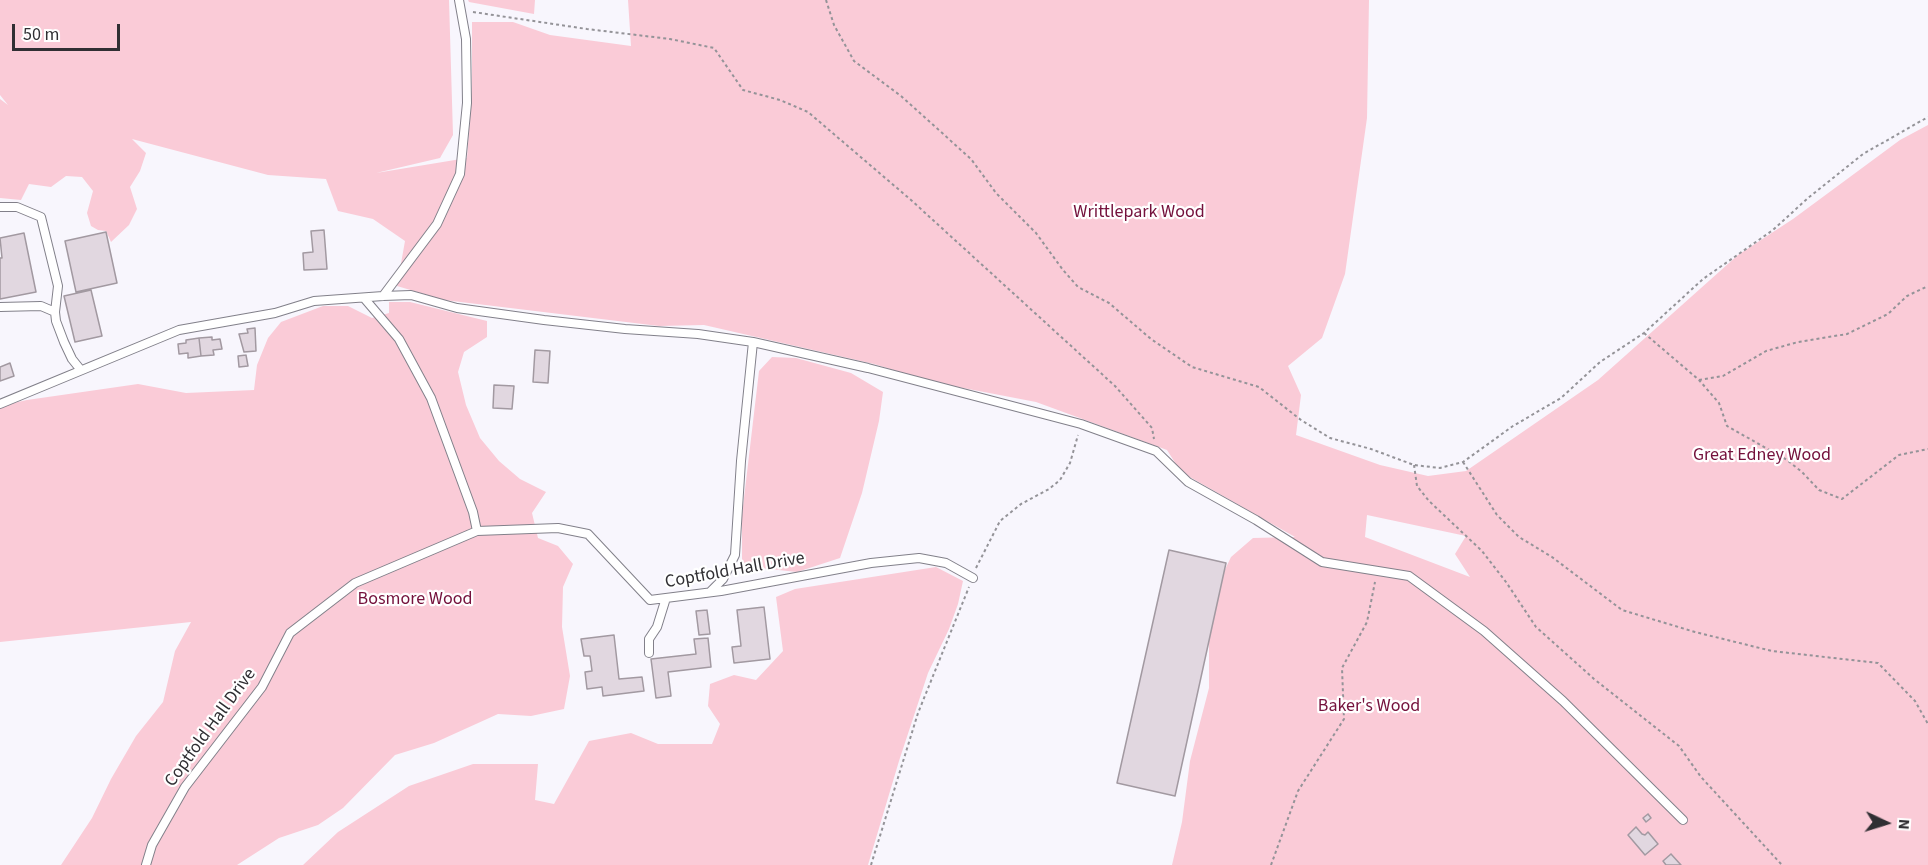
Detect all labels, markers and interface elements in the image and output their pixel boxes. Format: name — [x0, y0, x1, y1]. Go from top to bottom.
scale bar — [15, 12, 123, 50]
text: 50 m — [23, 22, 59, 47]
park label: Writtlepark Wood — [1073, 202, 1205, 224]
park label: Great Edney Wood — [1693, 445, 1831, 467]
street label: Coptfold Hall Drive — [664, 548, 806, 594]
park label: Bosmore Wood — [358, 589, 472, 611]
street label: Coptfold Hall Drive — [161, 665, 261, 791]
park label: Baker's Wood — [1318, 696, 1420, 718]
north arrow — [1856, 793, 1916, 853]
text: N — [1893, 818, 1915, 830]

